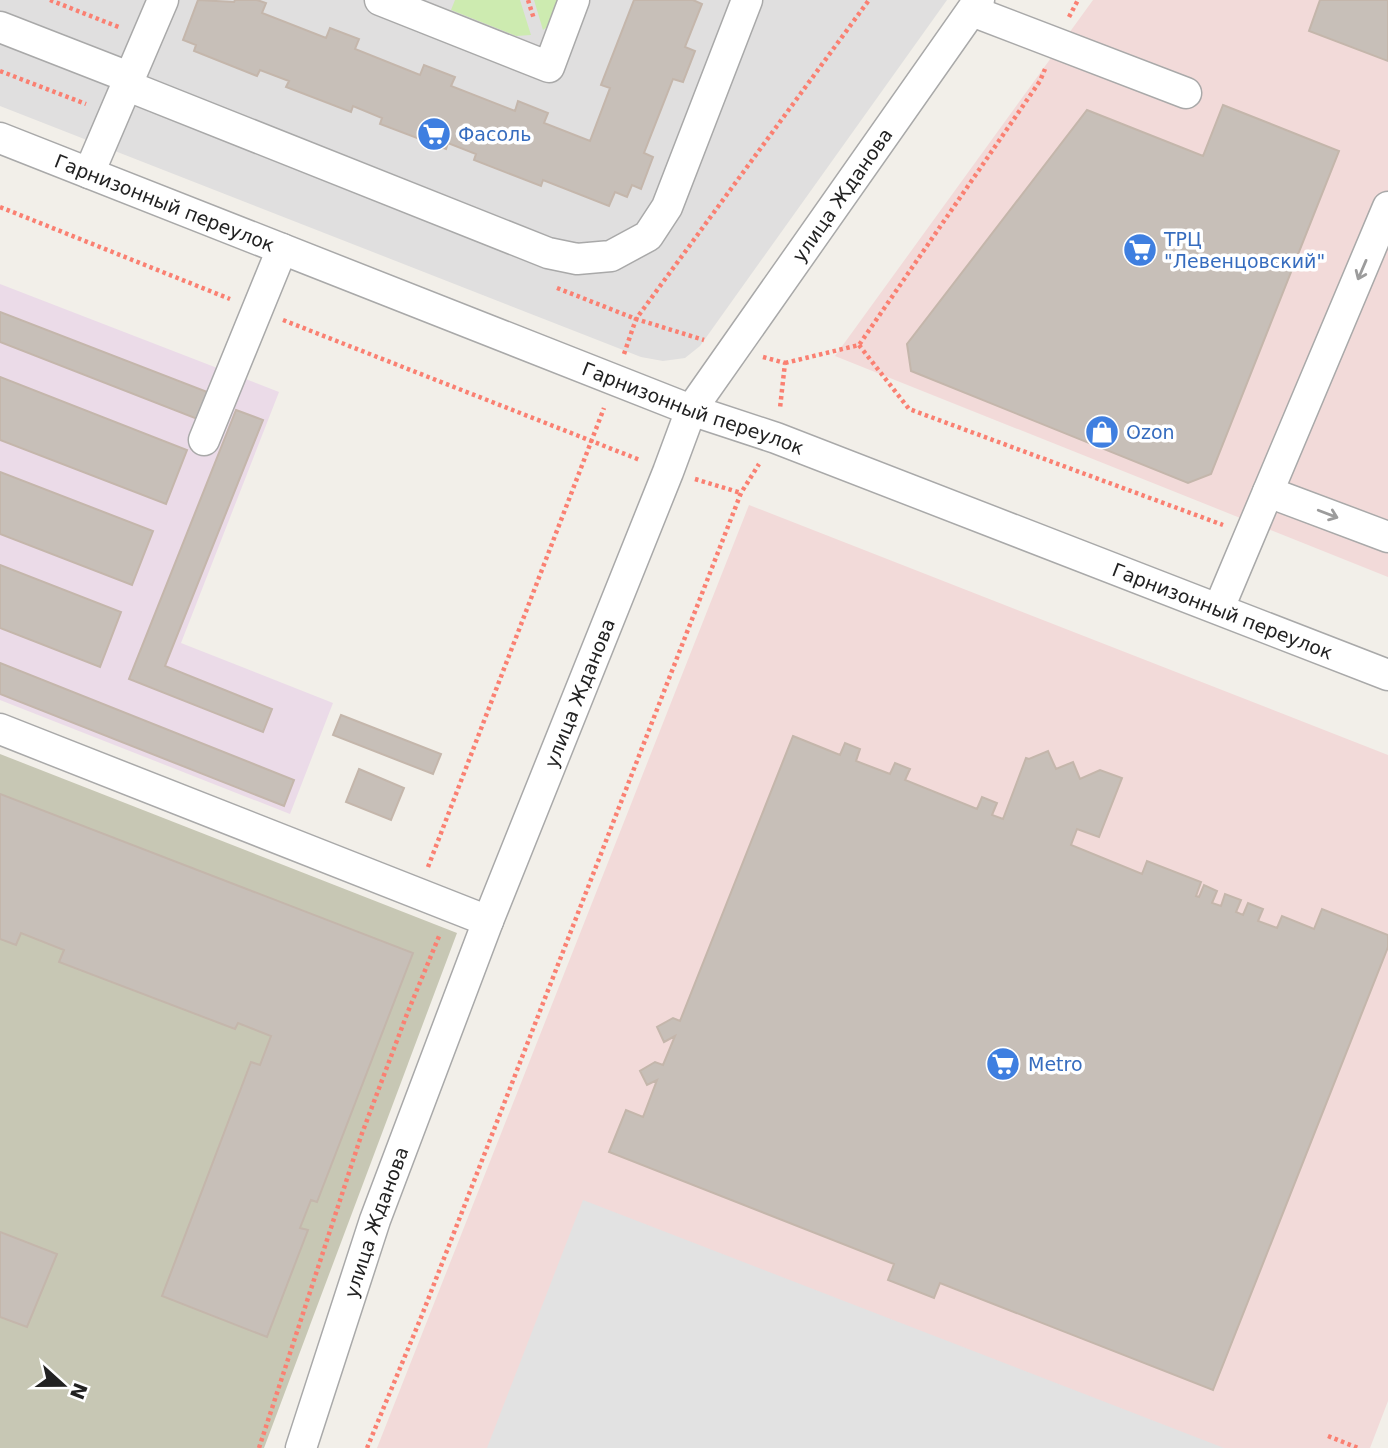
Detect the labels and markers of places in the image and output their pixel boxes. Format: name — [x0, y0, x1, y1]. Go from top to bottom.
supermarket icon: Фасоль — [415, 115, 453, 153]
place label: Фасоль — [458, 123, 531, 145]
place label: ТРЦ "Левенцовский" — [1163, 228, 1325, 272]
supermarket icon: ТРЦ "Левенцовский" — [1121, 231, 1159, 269]
shop icon: Ozon — [1083, 413, 1121, 451]
place label: Ozon — [1126, 421, 1175, 443]
supermarket icon: Metro — [984, 1045, 1022, 1083]
place label: Metro — [1028, 1053, 1083, 1075]

